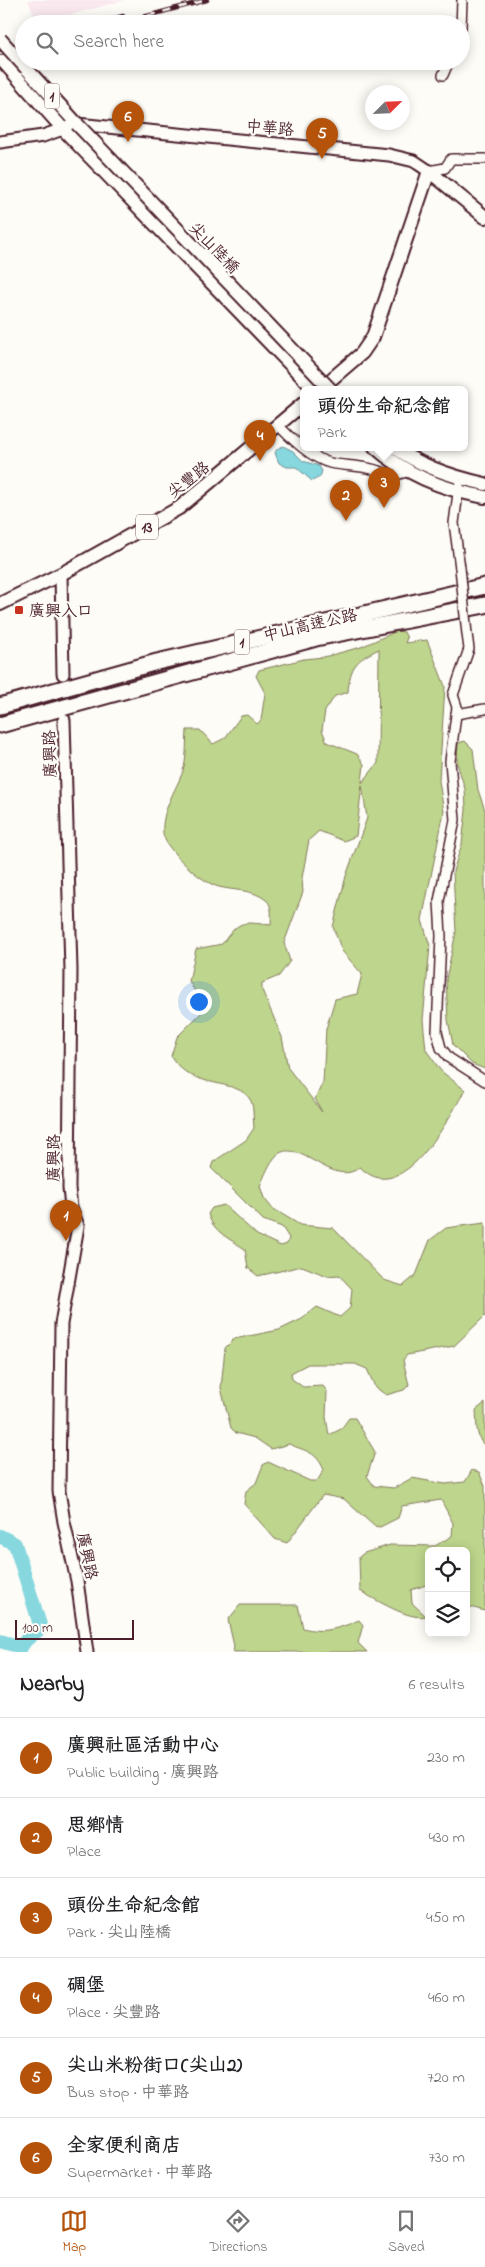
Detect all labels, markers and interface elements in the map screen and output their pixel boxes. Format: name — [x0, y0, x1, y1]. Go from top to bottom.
search box — [15, 15, 470, 70]
icon: search — [33, 29, 61, 57]
text: Search here — [73, 29, 164, 56]
road number: 1 — [44, 84, 60, 108]
north arrow — [365, 85, 410, 130]
pin: 6 — [112, 101, 144, 142]
street label: 中華路 — [245, 115, 295, 143]
pin: 5 — [306, 118, 338, 159]
street label: 尖山陸橋 — [183, 217, 244, 280]
popup — [300, 386, 468, 451]
text: 頭份生命紀念館 — [317, 394, 451, 421]
pin: 4 — [244, 420, 276, 461]
text: Park — [317, 421, 346, 445]
street label: 尖豐路 — [163, 456, 216, 505]
pin: 3 — [368, 467, 400, 508]
pin: 2 — [330, 480, 362, 521]
road number: 13 — [136, 514, 158, 540]
place label: 廣興入口 — [29, 600, 93, 624]
street label: 中山高速公路 — [261, 603, 360, 648]
marker: 廣興入口 — [13, 604, 25, 616]
road number: 1 — [234, 630, 250, 654]
street label: 廣興路 — [38, 730, 64, 778]
your location — [186, 989, 212, 1015]
street label: 廣興路 — [43, 1134, 67, 1182]
pin: 1 — [50, 1200, 82, 1241]
street label: 廣興路 — [69, 1530, 103, 1582]
map controls — [425, 1547, 470, 1637]
button: locate — [425, 1547, 470, 1592]
button: layers — [425, 1592, 470, 1637]
scale bar — [15, 1617, 134, 1640]
text: 100 m — [22, 1618, 53, 1639]
text: Nearby — [20, 1670, 84, 1700]
text: 6 results — [408, 1673, 465, 1697]
text: 廣興社區活動中心 — [67, 1733, 219, 1760]
text: 1 — [33, 1746, 39, 1770]
text: 230 m — [427, 1746, 465, 1770]
text: Public building · 廣興路 — [67, 1761, 219, 1785]
text: 思鄉情 — [67, 1813, 124, 1840]
text: 2 — [32, 1826, 40, 1850]
text: 430 m — [428, 1826, 465, 1850]
text: Place — [67, 1840, 101, 1864]
text: 頭份生命紀念館 — [67, 1893, 200, 1920]
text: 3 — [33, 1906, 39, 1930]
text: 450 m — [426, 1906, 465, 1930]
text: Park · 尖山陸橋 — [67, 1921, 171, 1945]
text: 碉堡 — [67, 1973, 105, 2000]
text: 4 — [33, 1986, 39, 2010]
text: 460 m — [428, 1986, 465, 2010]
text: Place · 尖豐路 — [67, 2001, 160, 2025]
text: 尖山米粉街口(尖山2) — [67, 2053, 242, 2080]
text: 5 — [31, 2066, 41, 2090]
text: 720 m — [427, 2066, 465, 2090]
text: Bus stop · 中華路 — [67, 2081, 189, 2105]
text: 全家便利商店 — [67, 2133, 181, 2160]
text: 6 — [32, 2146, 40, 2170]
text: 730 m — [428, 2146, 465, 2170]
text: Supermarket · 中華路 — [67, 2161, 212, 2185]
tab: Map — [60, 2207, 88, 2258]
tab: Directions — [209, 2207, 267, 2258]
tab: Saved — [388, 2207, 425, 2258]

